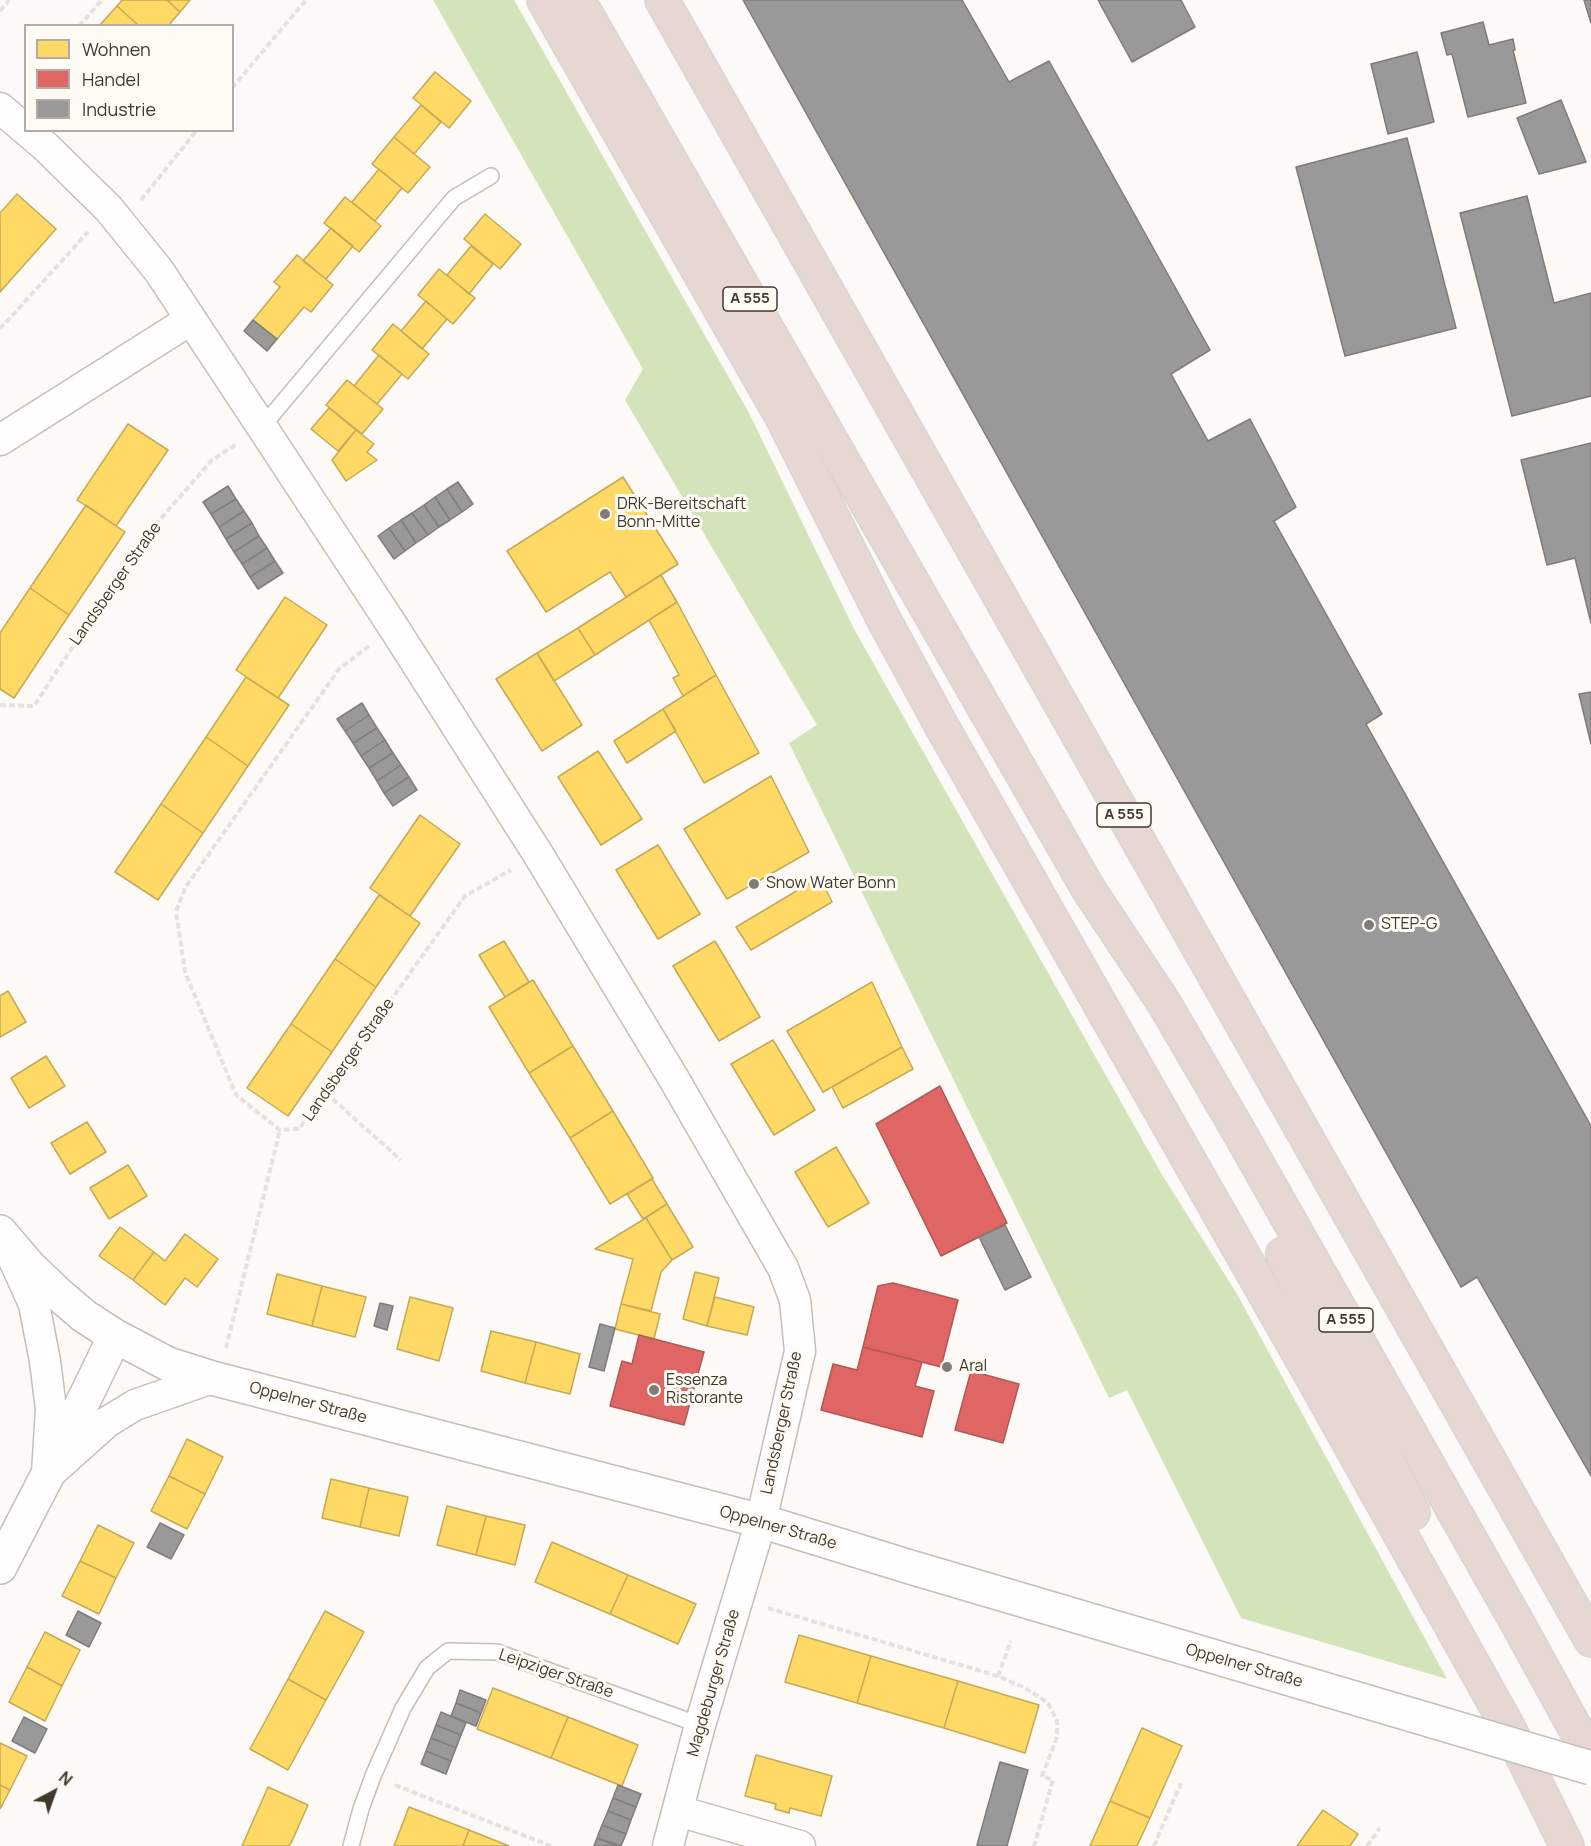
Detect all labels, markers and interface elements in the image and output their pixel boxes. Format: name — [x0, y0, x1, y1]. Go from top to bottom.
legend — [24, 24, 234, 132]
text: Wohnen — [82, 37, 151, 61]
text: Handel — [82, 67, 140, 91]
text: Industrie — [82, 97, 156, 121]
road number: A 555 — [723, 287, 777, 311]
place label: DRK-Bereitschaft Bonn-Mitte — [617, 495, 746, 533]
marker: DRK-Bereitschaft Bonn-Mitte — [598, 507, 612, 521]
street label: Landsberger Straße — [66, 519, 166, 649]
road number: A 555 — [1097, 803, 1151, 827]
place label: Snow Water Bonn — [766, 874, 896, 894]
marker: Snow Water Bonn — [747, 877, 761, 891]
place label: STEP-G — [1381, 915, 1437, 935]
marker: STEP-G — [1362, 918, 1376, 932]
street label: Landsberger Straße — [299, 995, 399, 1125]
road number: A 555 — [1319, 1308, 1373, 1332]
street label: Landsberger Straße — [757, 1350, 807, 1496]
place label: Aral — [959, 1357, 987, 1377]
marker: Aral — [940, 1360, 954, 1374]
place label: Essenza Ristorante — [666, 1371, 743, 1409]
street label: Oppelner Straße — [247, 1378, 369, 1428]
marker: Essenza Ristorante — [647, 1383, 661, 1397]
street label: Oppelner Straße — [717, 1502, 839, 1554]
street label: Magdeburger Straße — [684, 1607, 744, 1759]
street label: Oppelner Straße — [1183, 1640, 1305, 1692]
street label: Leipziger Straße — [496, 1645, 616, 1703]
north arrow — [24, 1762, 84, 1822]
text: N — [54, 1766, 77, 1790]

